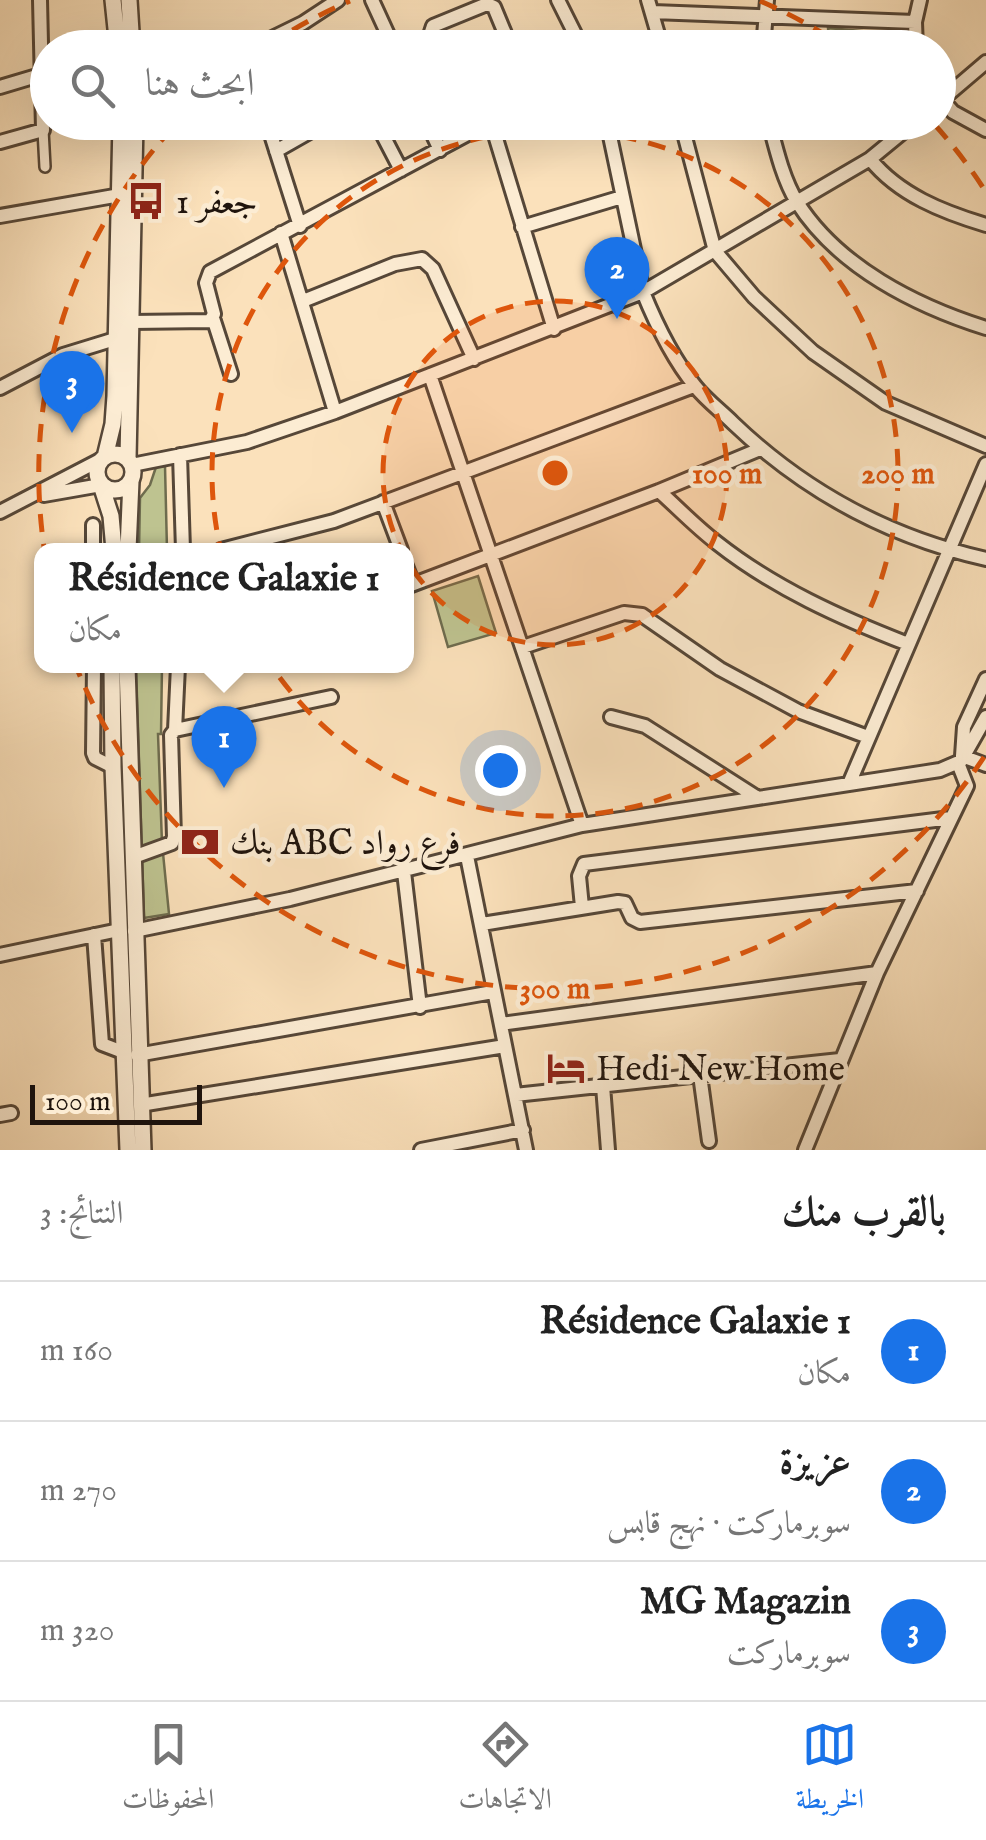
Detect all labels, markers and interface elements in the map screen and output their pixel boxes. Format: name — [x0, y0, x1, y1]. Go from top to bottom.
search box — [30, 30, 956, 140]
icon: search — [65, 58, 120, 113]
text: ابحث هنا — [145, 61, 255, 109]
bus stop icon: جعفر 1 — [125, 180, 167, 222]
place label: جعفر 1 — [176, 181, 258, 226]
pin: 2 — [584, 236, 650, 319]
pin: 3 — [40, 350, 104, 433]
centre of rings — [537, 455, 573, 491]
text: 100 m — [692, 456, 762, 494]
text: 200 m — [861, 456, 935, 494]
popup — [34, 543, 414, 673]
text: Résidence Galaxie 1 — [68, 556, 380, 604]
text: مكان — [68, 611, 122, 652]
pin: 1 — [192, 706, 256, 788]
your location — [475, 745, 526, 796]
bank icon: بنك ABC فرع رواد — [179, 821, 221, 863]
place label: بنك ABC فرع رواد — [230, 822, 461, 871]
text: 300 m — [520, 971, 590, 1009]
hotel icon: Hedi New Home — [545, 1047, 587, 1089]
place label: Hedi New Home — [596, 1048, 845, 1093]
scale bar — [30, 1080, 202, 1124]
text: 100 m — [45, 1085, 111, 1120]
text: بالقرب منك — [782, 1187, 946, 1240]
text: النتائج: 3 — [40, 1194, 124, 1235]
text: Résidence Galaxie 1 — [540, 1299, 851, 1347]
text: 160 m — [40, 1331, 113, 1372]
text: 1 — [908, 1331, 919, 1372]
text: مكان — [797, 1354, 851, 1395]
text: عزيزة — [779, 1439, 851, 1487]
text: 270 m — [40, 1471, 117, 1512]
text: 2 — [906, 1471, 921, 1512]
text: سوبرماركت · نهج قابس — [607, 1504, 851, 1545]
text: MG Magazin — [640, 1579, 851, 1627]
text: 320 m — [40, 1611, 114, 1652]
text: 3 — [908, 1611, 919, 1652]
text: سوبرماركت — [727, 1634, 851, 1675]
tab: المحفوظات — [122, 1717, 214, 1826]
tab: الاتجاهات — [458, 1717, 552, 1826]
tab: الخريطة — [796, 1717, 864, 1826]

